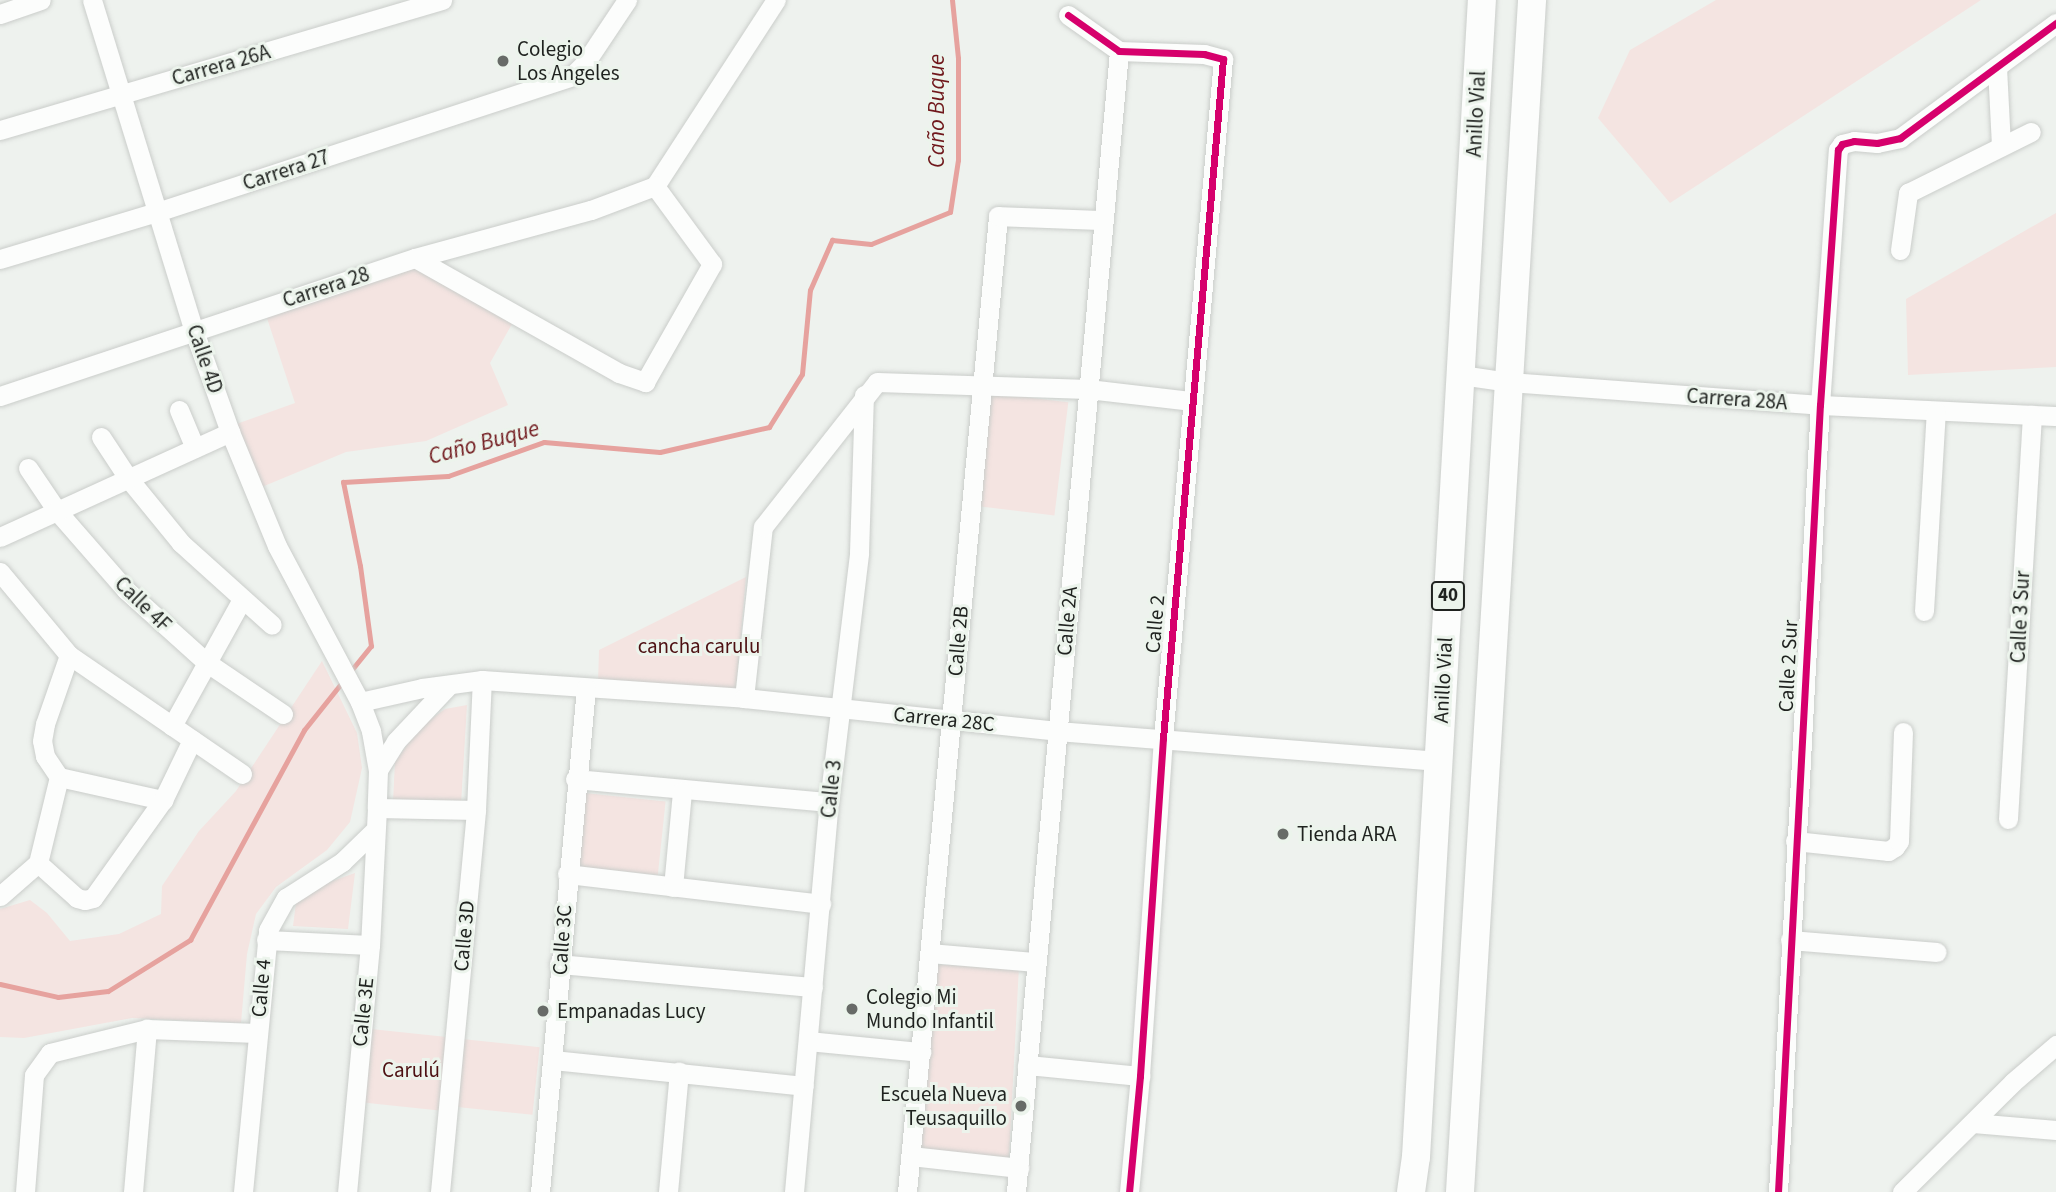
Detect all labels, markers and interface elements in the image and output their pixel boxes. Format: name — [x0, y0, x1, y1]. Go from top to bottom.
place label: Colegio Los Angeles — [517, 36, 619, 86]
street label: Carrera 26A — [169, 39, 273, 91]
marker: Colegio Los Angeles — [495, 53, 511, 69]
water label: Caño Buque — [923, 54, 951, 168]
street label: Anillo Vial — [1461, 70, 1491, 158]
street label: Carrera 27 — [239, 144, 333, 196]
street label: Carrera 28 — [279, 261, 373, 313]
street label: Calle 4D — [181, 321, 229, 397]
street label: Carrera 28A — [1686, 383, 1788, 415]
water label: Caño Buque — [425, 415, 543, 471]
street label: Calle 3 Sur — [2005, 570, 2035, 664]
street label: Calle 4F — [110, 571, 176, 637]
road number: 40 — [1430, 580, 1466, 611]
street label: Calle 2A — [1051, 585, 1083, 657]
street label: Calle 2 — [1140, 594, 1170, 654]
street label: Calle 2B — [942, 605, 974, 677]
street label: Calle 2 Sur — [1773, 619, 1803, 713]
park label: cancha carulu — [638, 633, 760, 659]
street label: Anillo Vial — [1428, 636, 1458, 724]
street label: Carrera 28C — [892, 701, 996, 737]
street label: Calle 3 — [815, 759, 847, 819]
place label: Tienda ARA — [1297, 821, 1396, 847]
marker: Tienda ARA — [1275, 826, 1291, 842]
street label: Calle 3D — [448, 899, 480, 973]
street label: Calle 3C — [547, 904, 577, 976]
street label: Calle 4 — [246, 958, 276, 1018]
street label: Calle 3E — [347, 976, 379, 1048]
place label: Colegio Mi Mundo Infantil — [866, 984, 994, 1034]
place label: Empanadas Lucy — [557, 998, 706, 1024]
marker: Colegio Mi Mundo Infantil — [844, 1001, 860, 1017]
marker: Empanadas Lucy — [535, 1003, 551, 1019]
park label: Carulú — [382, 1057, 440, 1083]
place label: Escuela Nueva Teusaquillo — [880, 1081, 1007, 1131]
marker: Escuela Nueva Teusaquillo — [1013, 1098, 1029, 1114]

